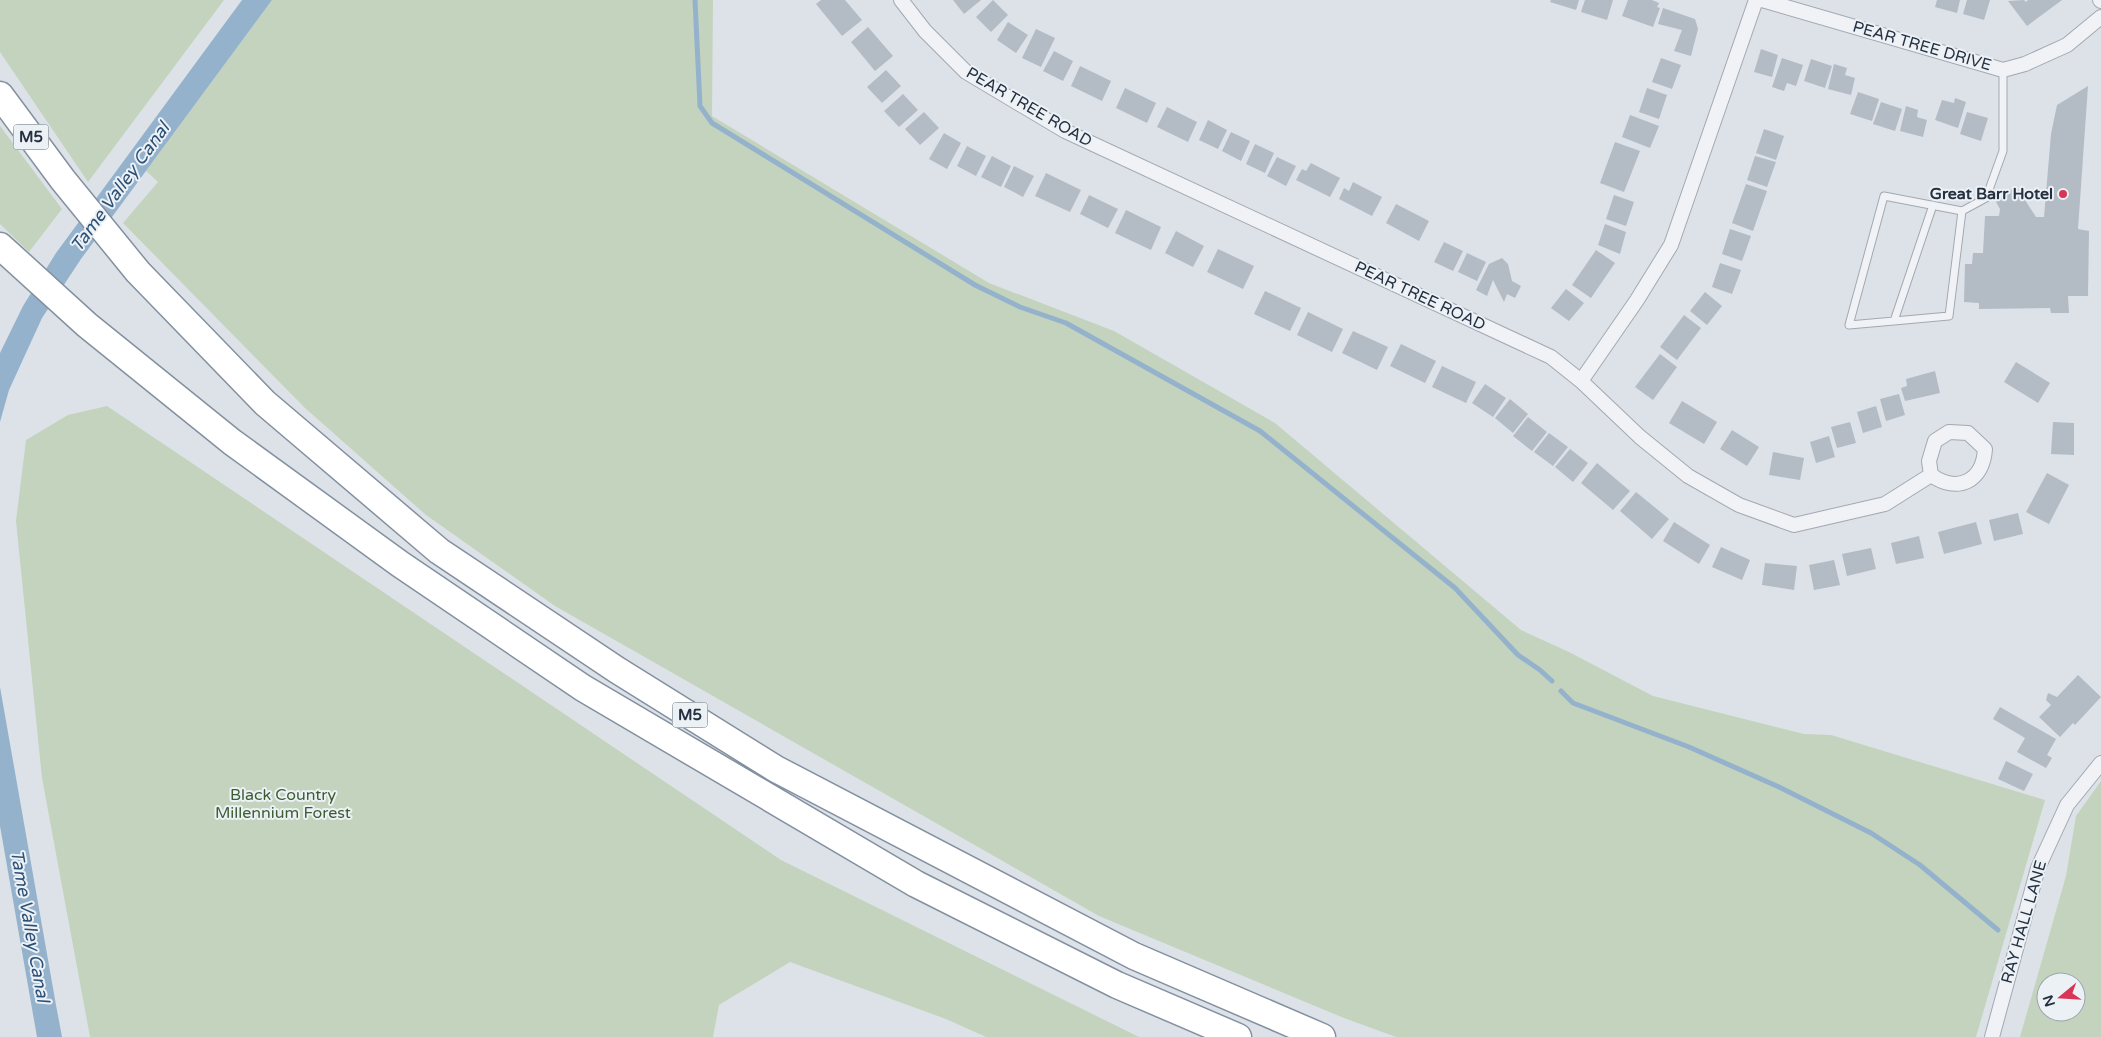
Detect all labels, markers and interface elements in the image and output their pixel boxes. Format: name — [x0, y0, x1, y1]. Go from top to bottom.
street label: PEAR TREE DRIVE — [1850, 17, 1994, 75]
street label: PEAR TREE ROAD — [962, 63, 1096, 151]
water label: Tame Valley Canal — [66, 116, 176, 256]
road number: M5 — [14, 124, 48, 150]
place label: Great Barr Hotel — [1930, 184, 2053, 204]
marker: Great Barr Hotel — [2057, 188, 2069, 200]
street label: PEAR TREE ROAD — [1351, 257, 1489, 335]
road number: M5 — [672, 702, 708, 728]
park label: Black Country Millennium Forest — [215, 785, 351, 823]
water label: Tame Valley Canal — [6, 848, 55, 1006]
street label: RAY HALL LANE — [1997, 858, 2051, 986]
north arrow — [2036, 972, 2086, 1022]
text: N — [2039, 993, 2059, 1009]

